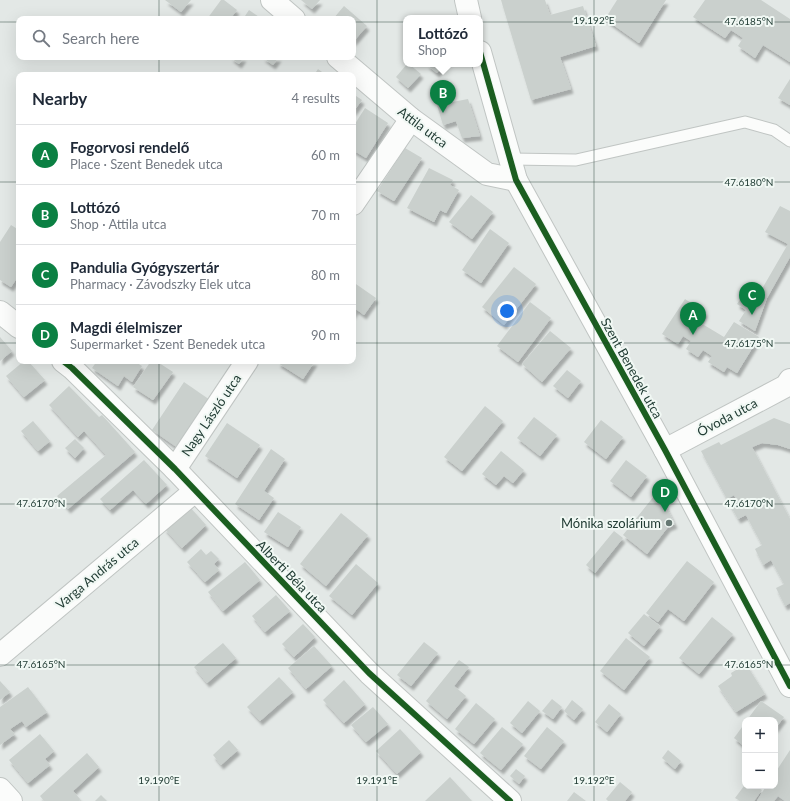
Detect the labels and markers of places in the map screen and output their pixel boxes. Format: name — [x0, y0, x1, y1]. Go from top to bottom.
pin: B — [430, 80, 456, 113]
pin: C — [739, 282, 765, 315]
pin: A — [680, 302, 706, 335]
pin: D — [652, 479, 678, 512]
place label: Mónika szolárium — [561, 515, 661, 531]
marker: Mónika szolárium — [664, 518, 674, 528]

